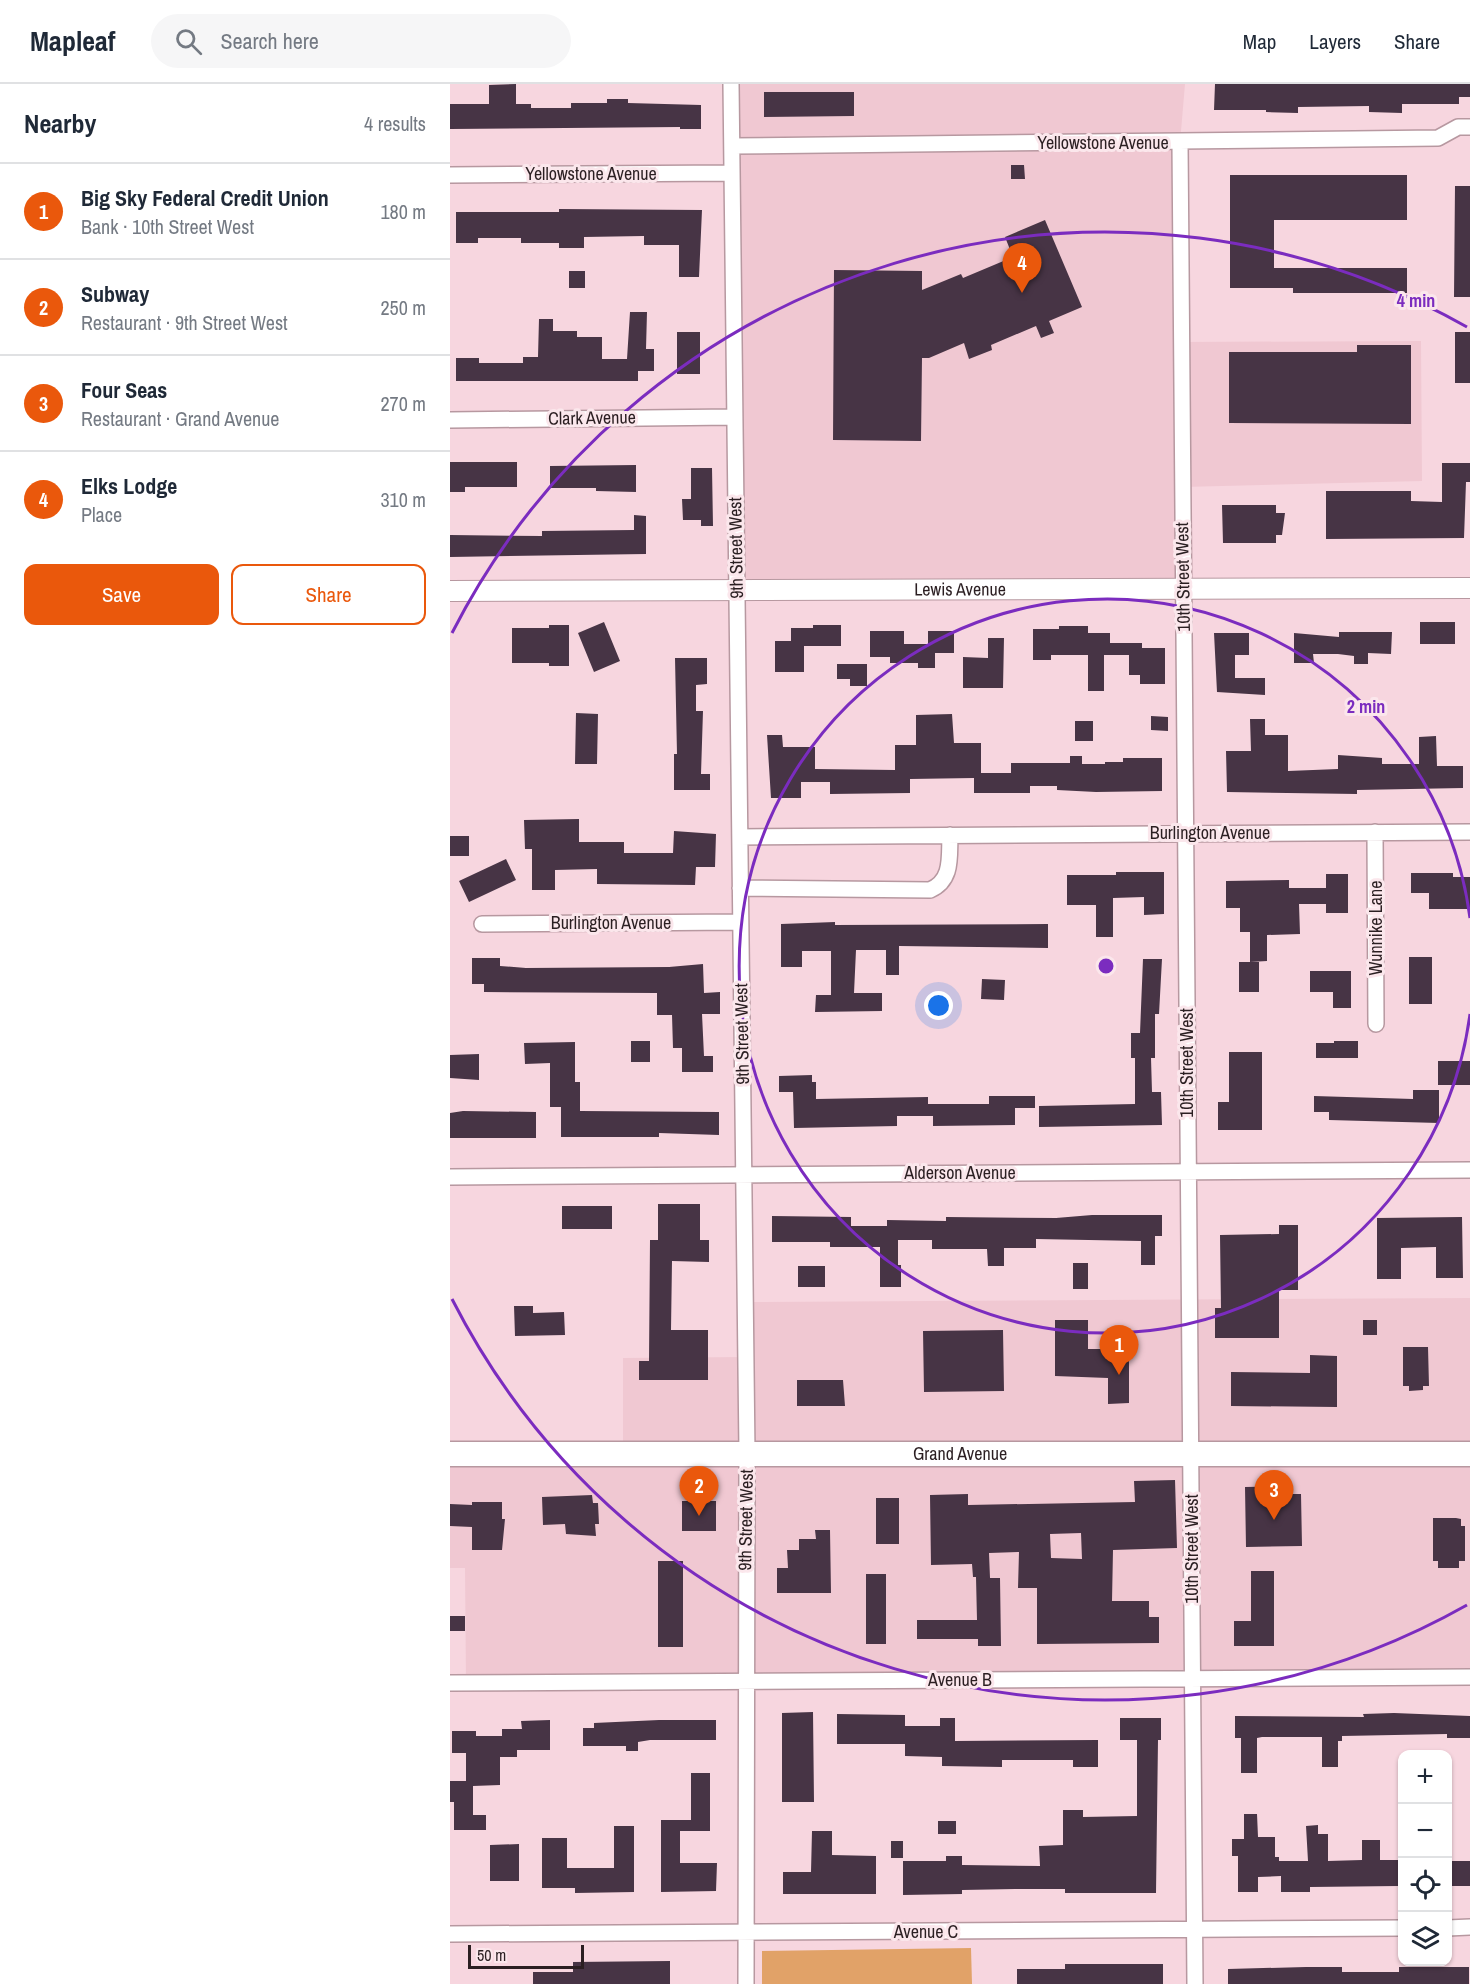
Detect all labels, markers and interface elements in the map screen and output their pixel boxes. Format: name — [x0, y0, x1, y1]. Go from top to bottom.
search box — [151, 14, 571, 68]
text: Mapleaf — [30, 22, 115, 60]
icon: search — [172, 25, 205, 58]
text: Search here — [220, 26, 319, 56]
text: Map — [1243, 27, 1276, 56]
text: Layers — [1309, 27, 1361, 56]
text: Share — [1394, 27, 1440, 56]
text: Nearby — [24, 106, 96, 141]
text: 4 results — [364, 110, 426, 137]
street label: Yellowstone Avenue — [1037, 130, 1169, 155]
street label: Yellowstone Avenue — [525, 161, 657, 186]
text: Big Sky Federal Credit Union — [81, 183, 329, 213]
text: 1 — [39, 198, 48, 225]
text: 180 m — [380, 198, 426, 225]
text: Bank · 10th Street West — [81, 213, 254, 240]
pin: 4 — [1002, 244, 1042, 293]
text: Subway — [81, 279, 149, 309]
text: 4 min — [1397, 288, 1435, 313]
text: 2 — [39, 294, 48, 321]
text: 250 m — [380, 294, 426, 321]
text: Restaurant · 9th Street West — [81, 309, 288, 336]
text: Four Seas — [81, 375, 167, 405]
text: 3 — [39, 390, 48, 417]
text: 270 m — [380, 390, 426, 417]
street label: Clark Avenue — [548, 404, 636, 431]
text: Restaurant · Grand Avenue — [81, 405, 279, 432]
text: Elks Lodge — [81, 471, 177, 501]
text: 4 — [39, 486, 48, 513]
text: 310 m — [380, 486, 426, 513]
street label: 9th Street West — [722, 497, 749, 599]
text: Place — [81, 501, 122, 528]
street label: 10th Street West — [1169, 522, 1196, 632]
button: Save — [24, 564, 219, 625]
button: Share — [231, 564, 426, 625]
street label: Lewis Avenue — [914, 576, 1006, 602]
text: 2 min — [1347, 694, 1385, 719]
street label: Burlington Avenue — [1150, 820, 1270, 845]
street label: Wunnike Lane — [1363, 881, 1388, 975]
street label: Burlington Avenue — [551, 910, 671, 935]
centre of rings — [1096, 956, 1116, 976]
street label: 9th Street West — [728, 983, 755, 1085]
your location — [924, 991, 953, 1020]
street label: 10th Street West — [1174, 1008, 1199, 1118]
street label: Alderson Avenue — [903, 1160, 1016, 1185]
pin: 1 — [1100, 1326, 1138, 1375]
street label: Grand Avenue — [913, 1441, 1007, 1466]
pin: 2 — [680, 1466, 718, 1516]
street label: 9th Street West — [732, 1469, 759, 1571]
pin: 3 — [1254, 1470, 1294, 1520]
street label: 10th Street West — [1179, 1494, 1204, 1604]
street label: Avenue B — [927, 1667, 992, 1692]
map controls — [1398, 1750, 1452, 1966]
button: + — [1398, 1750, 1452, 1804]
button: − — [1398, 1804, 1452, 1858]
button: locate — [1398, 1858, 1452, 1912]
button: layers — [1398, 1912, 1452, 1966]
street label: Avenue C — [893, 1919, 958, 1944]
scale bar — [468, 1942, 584, 1970]
text: 50 m — [477, 1944, 506, 1966]

